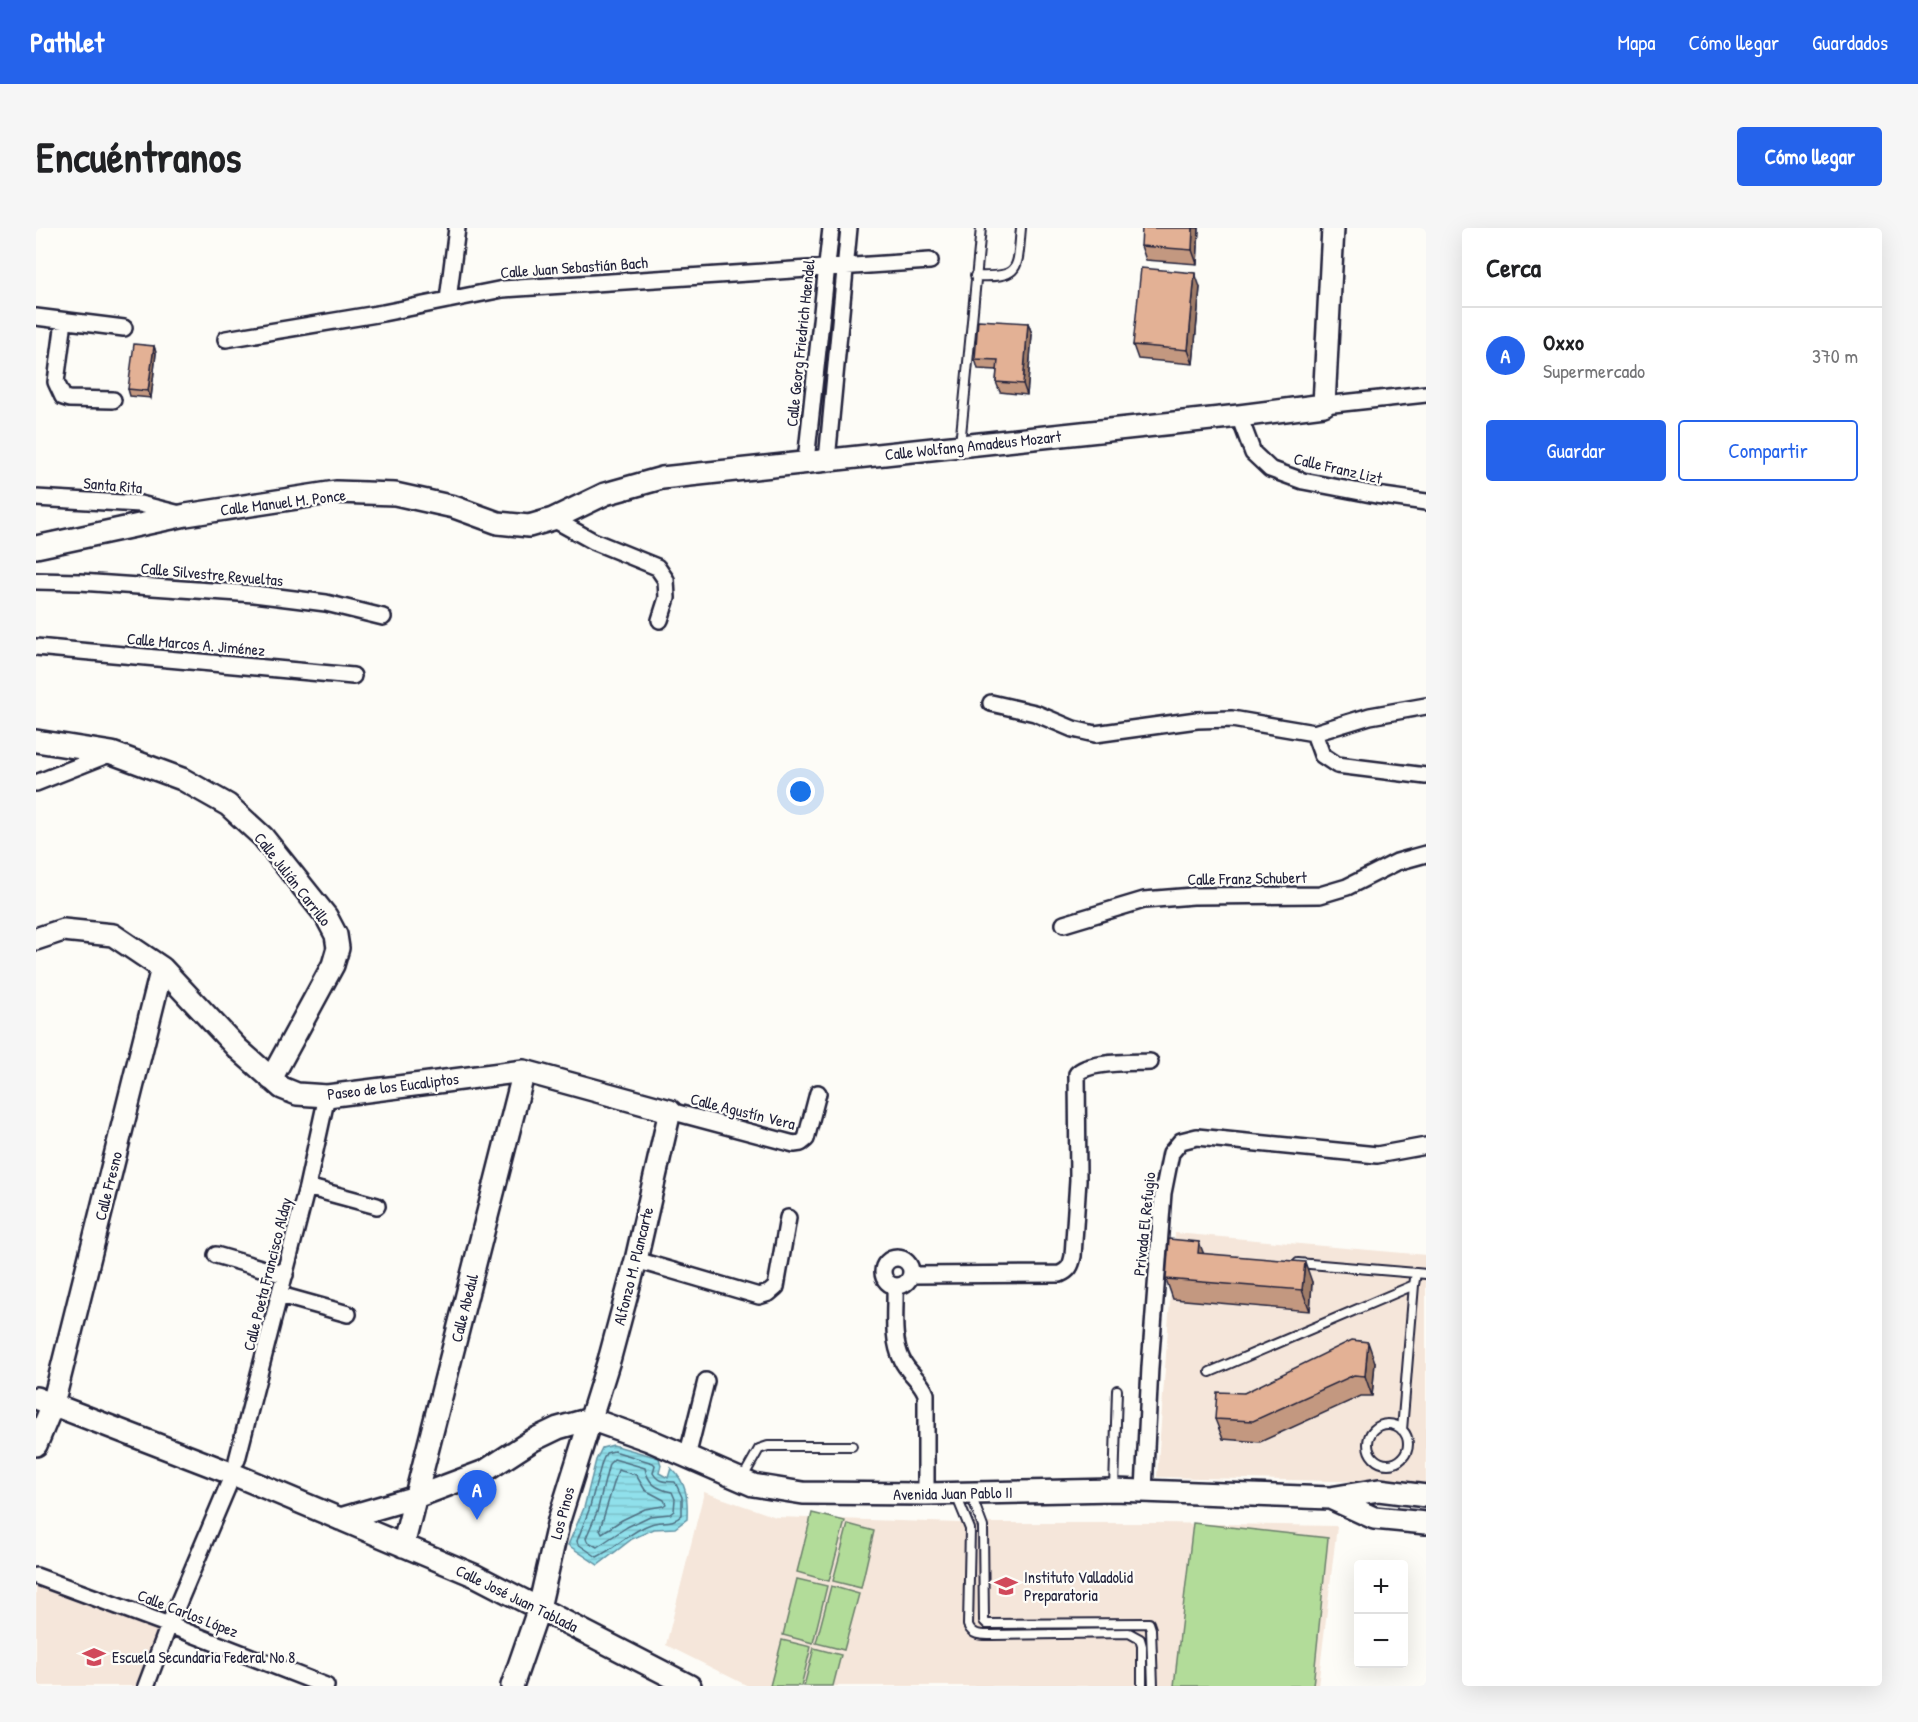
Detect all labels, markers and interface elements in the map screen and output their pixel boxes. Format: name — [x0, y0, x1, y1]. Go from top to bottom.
text: Pathlet — [30, 23, 104, 61]
text: Mapa — [1617, 28, 1655, 57]
text: Cómo llegar — [1688, 28, 1779, 57]
text: Guardados — [1812, 28, 1888, 57]
button: Cómo llegar — [1737, 127, 1882, 186]
text: Encuéntranos — [36, 128, 242, 185]
text: Cerca — [1486, 250, 1541, 285]
street label: Calle Juan Sebastián Bach — [500, 251, 649, 283]
street label: Calle Georg Friedrich Haendel — [780, 257, 820, 428]
text: Oxxo — [1543, 327, 1584, 357]
text: A — [1501, 342, 1510, 369]
text: 370 m — [1812, 342, 1858, 369]
text: Supermercado — [1543, 357, 1645, 384]
button: Guardar — [1486, 420, 1666, 481]
button: Compartir — [1678, 420, 1858, 481]
street label: Calle Wolfang Amadeus Mozart — [884, 425, 1063, 465]
street label: Calle Franz Lizt — [1292, 447, 1385, 489]
street label: Santa Rita — [83, 471, 143, 499]
street label: Calle Manuel M. Ponce — [219, 483, 348, 521]
street label: Calle Silvestre Revueltas — [140, 557, 284, 591]
street label: Calle Marcos A. Jiménez — [126, 627, 266, 661]
your location — [786, 777, 815, 806]
street label: Calle Julián Carrillo — [249, 827, 337, 931]
street label: Calle Franz Schubert — [1187, 866, 1307, 890]
street label: Paseo de los Eucaliptos — [326, 1067, 460, 1105]
street label: Calle Agustín Vera — [688, 1087, 798, 1135]
street label: Calle Fresno — [89, 1149, 127, 1223]
street label: Privada El Refugio — [1128, 1170, 1160, 1277]
street label: Calle Poeta Francisco Alday — [237, 1195, 297, 1353]
street label: Alfonzo M. Plancarte — [608, 1204, 658, 1327]
street label: Calle Abedul — [445, 1271, 483, 1344]
pin: A — [458, 1470, 496, 1520]
street label: Avenida Juan Pablo II — [893, 1481, 1013, 1505]
street label: Los Pinos — [544, 1484, 580, 1542]
street label: Calle José Juan Tablada — [452, 1559, 582, 1637]
map controls — [1354, 1560, 1408, 1668]
button: + — [1354, 1560, 1408, 1614]
place label: Instituto Valladolid Preparatoria — [1024, 1566, 1133, 1606]
school or university icon: Instituto Valladolid Preparatoria — [993, 1573, 1019, 1599]
street label: Calle Carlos López — [134, 1584, 242, 1642]
button: − — [1354, 1614, 1408, 1668]
school or university icon: Escuela Secundaria Federal No 8 — [81, 1644, 107, 1670]
place label: Escuela Secundaria Federal No 8 — [112, 1646, 295, 1668]

